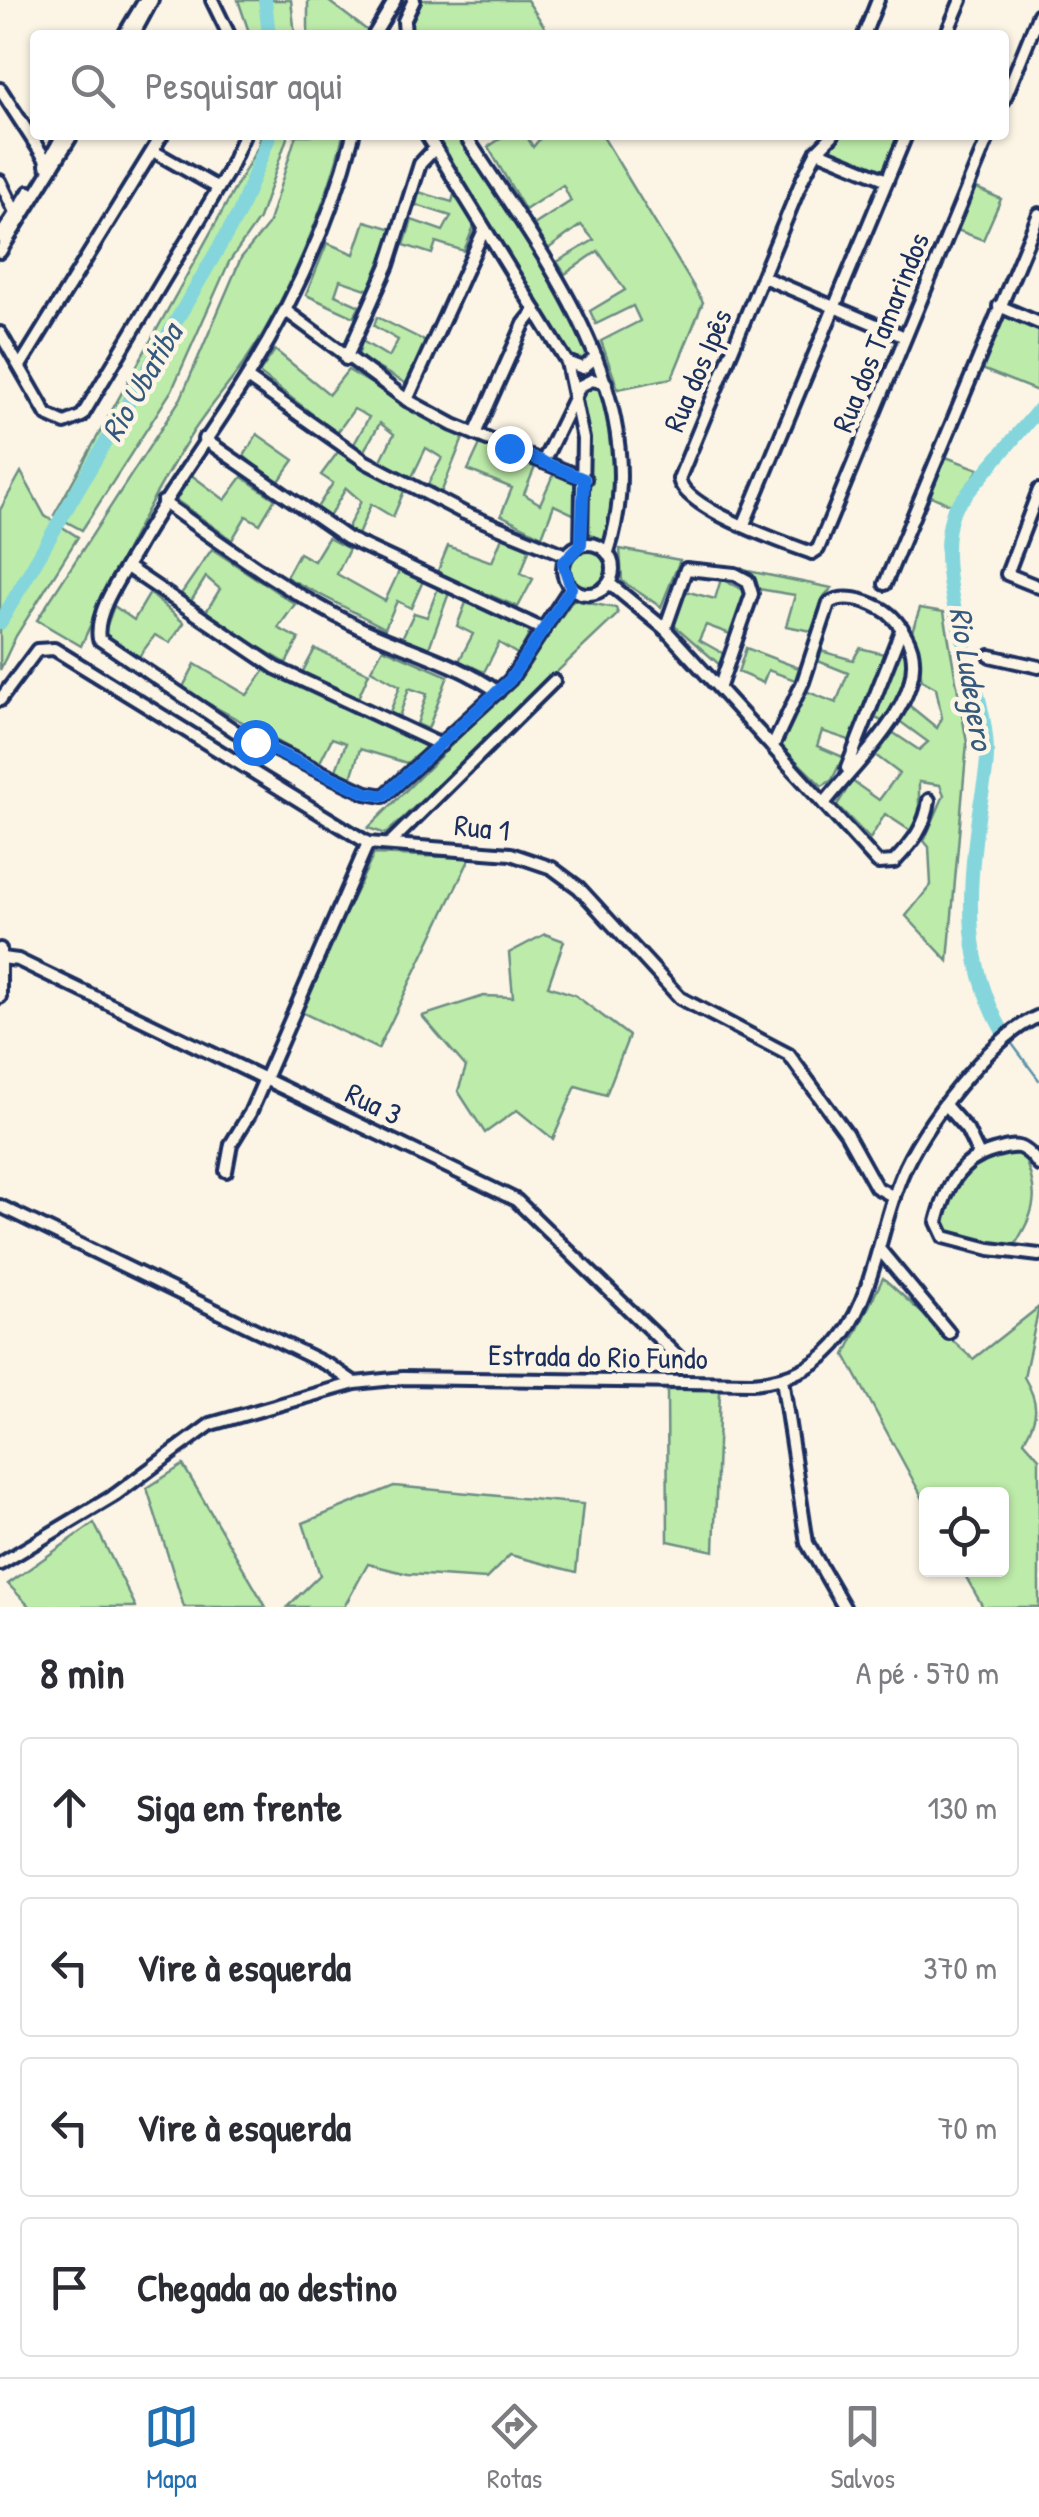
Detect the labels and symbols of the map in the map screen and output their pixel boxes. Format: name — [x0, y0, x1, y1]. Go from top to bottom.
street label: Rua dos Tamarindos — [822, 226, 938, 438]
street label: Rua dos Ipês — [653, 302, 741, 438]
water label: Rio Ubatiba — [90, 312, 194, 449]
route end — [487, 426, 533, 472]
water label: Rio Ludegero — [939, 603, 1005, 755]
route start — [233, 720, 279, 766]
street label: Rua 1 — [452, 804, 512, 850]
street label: Rua 3 — [339, 1072, 409, 1134]
street label: Estrada do Rio Fundo — [488, 1334, 708, 1378]

